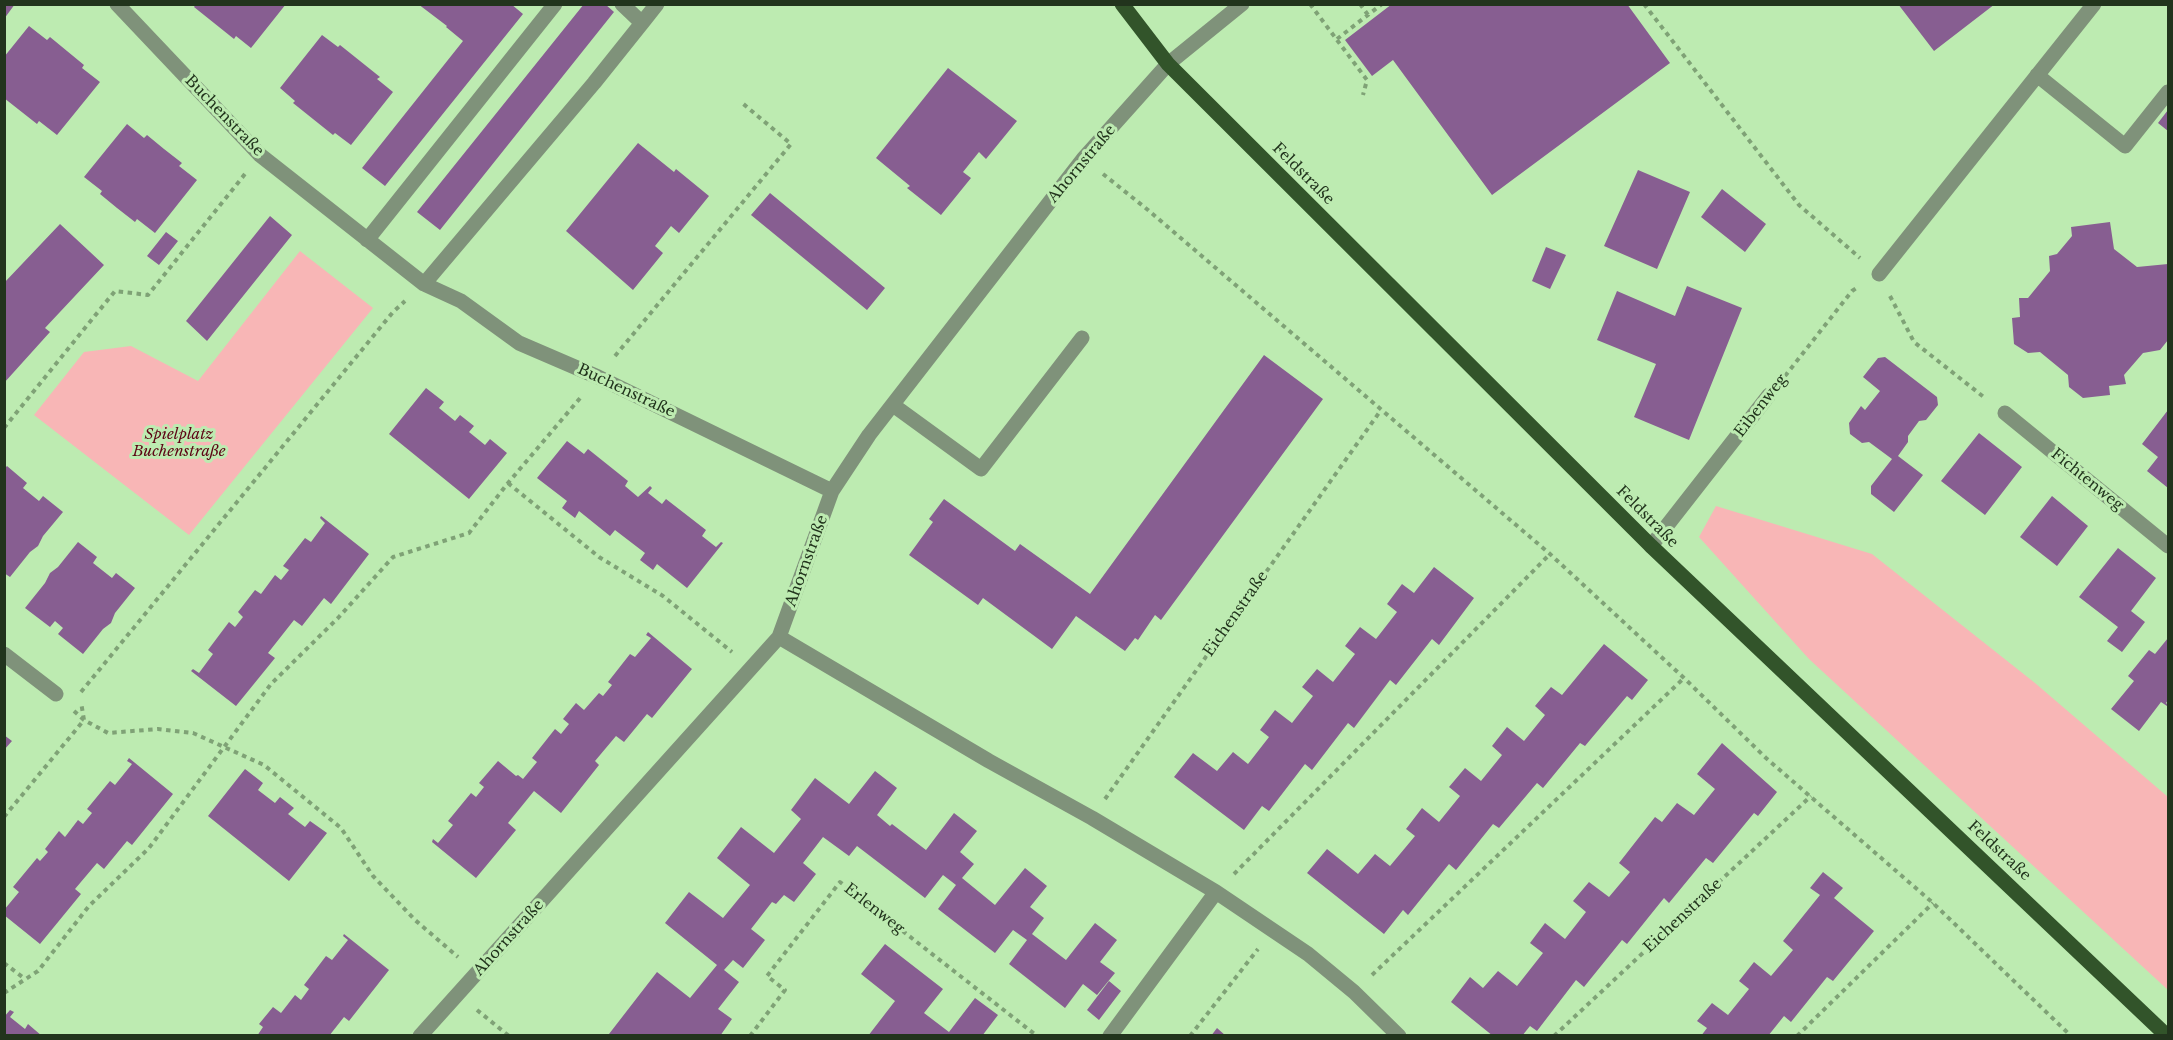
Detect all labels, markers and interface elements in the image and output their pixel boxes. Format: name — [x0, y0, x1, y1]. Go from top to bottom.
street label: Buchenstraße — [181, 72, 267, 160]
street label: Ahornstraße — [1044, 121, 1120, 207]
street label: Feldstraße — [1268, 139, 1338, 209]
street label: Buchenstraße — [574, 361, 678, 421]
street label: Eibenweg — [1731, 371, 1791, 441]
park label: Spielplatz Buchenstraße — [132, 426, 226, 461]
street label: Fichtenweg — [2047, 445, 2127, 515]
street label: Feldstraße — [1612, 482, 1682, 552]
street label: Ahornstraße — [782, 513, 832, 609]
street label: Eichenstraße — [1200, 568, 1272, 660]
street label: Feldstraße — [1964, 817, 2034, 885]
street label: Eichenstraße — [1640, 875, 1726, 957]
street label: Erlenweg — [840, 880, 908, 938]
street label: Ahornstraße — [470, 896, 548, 980]

